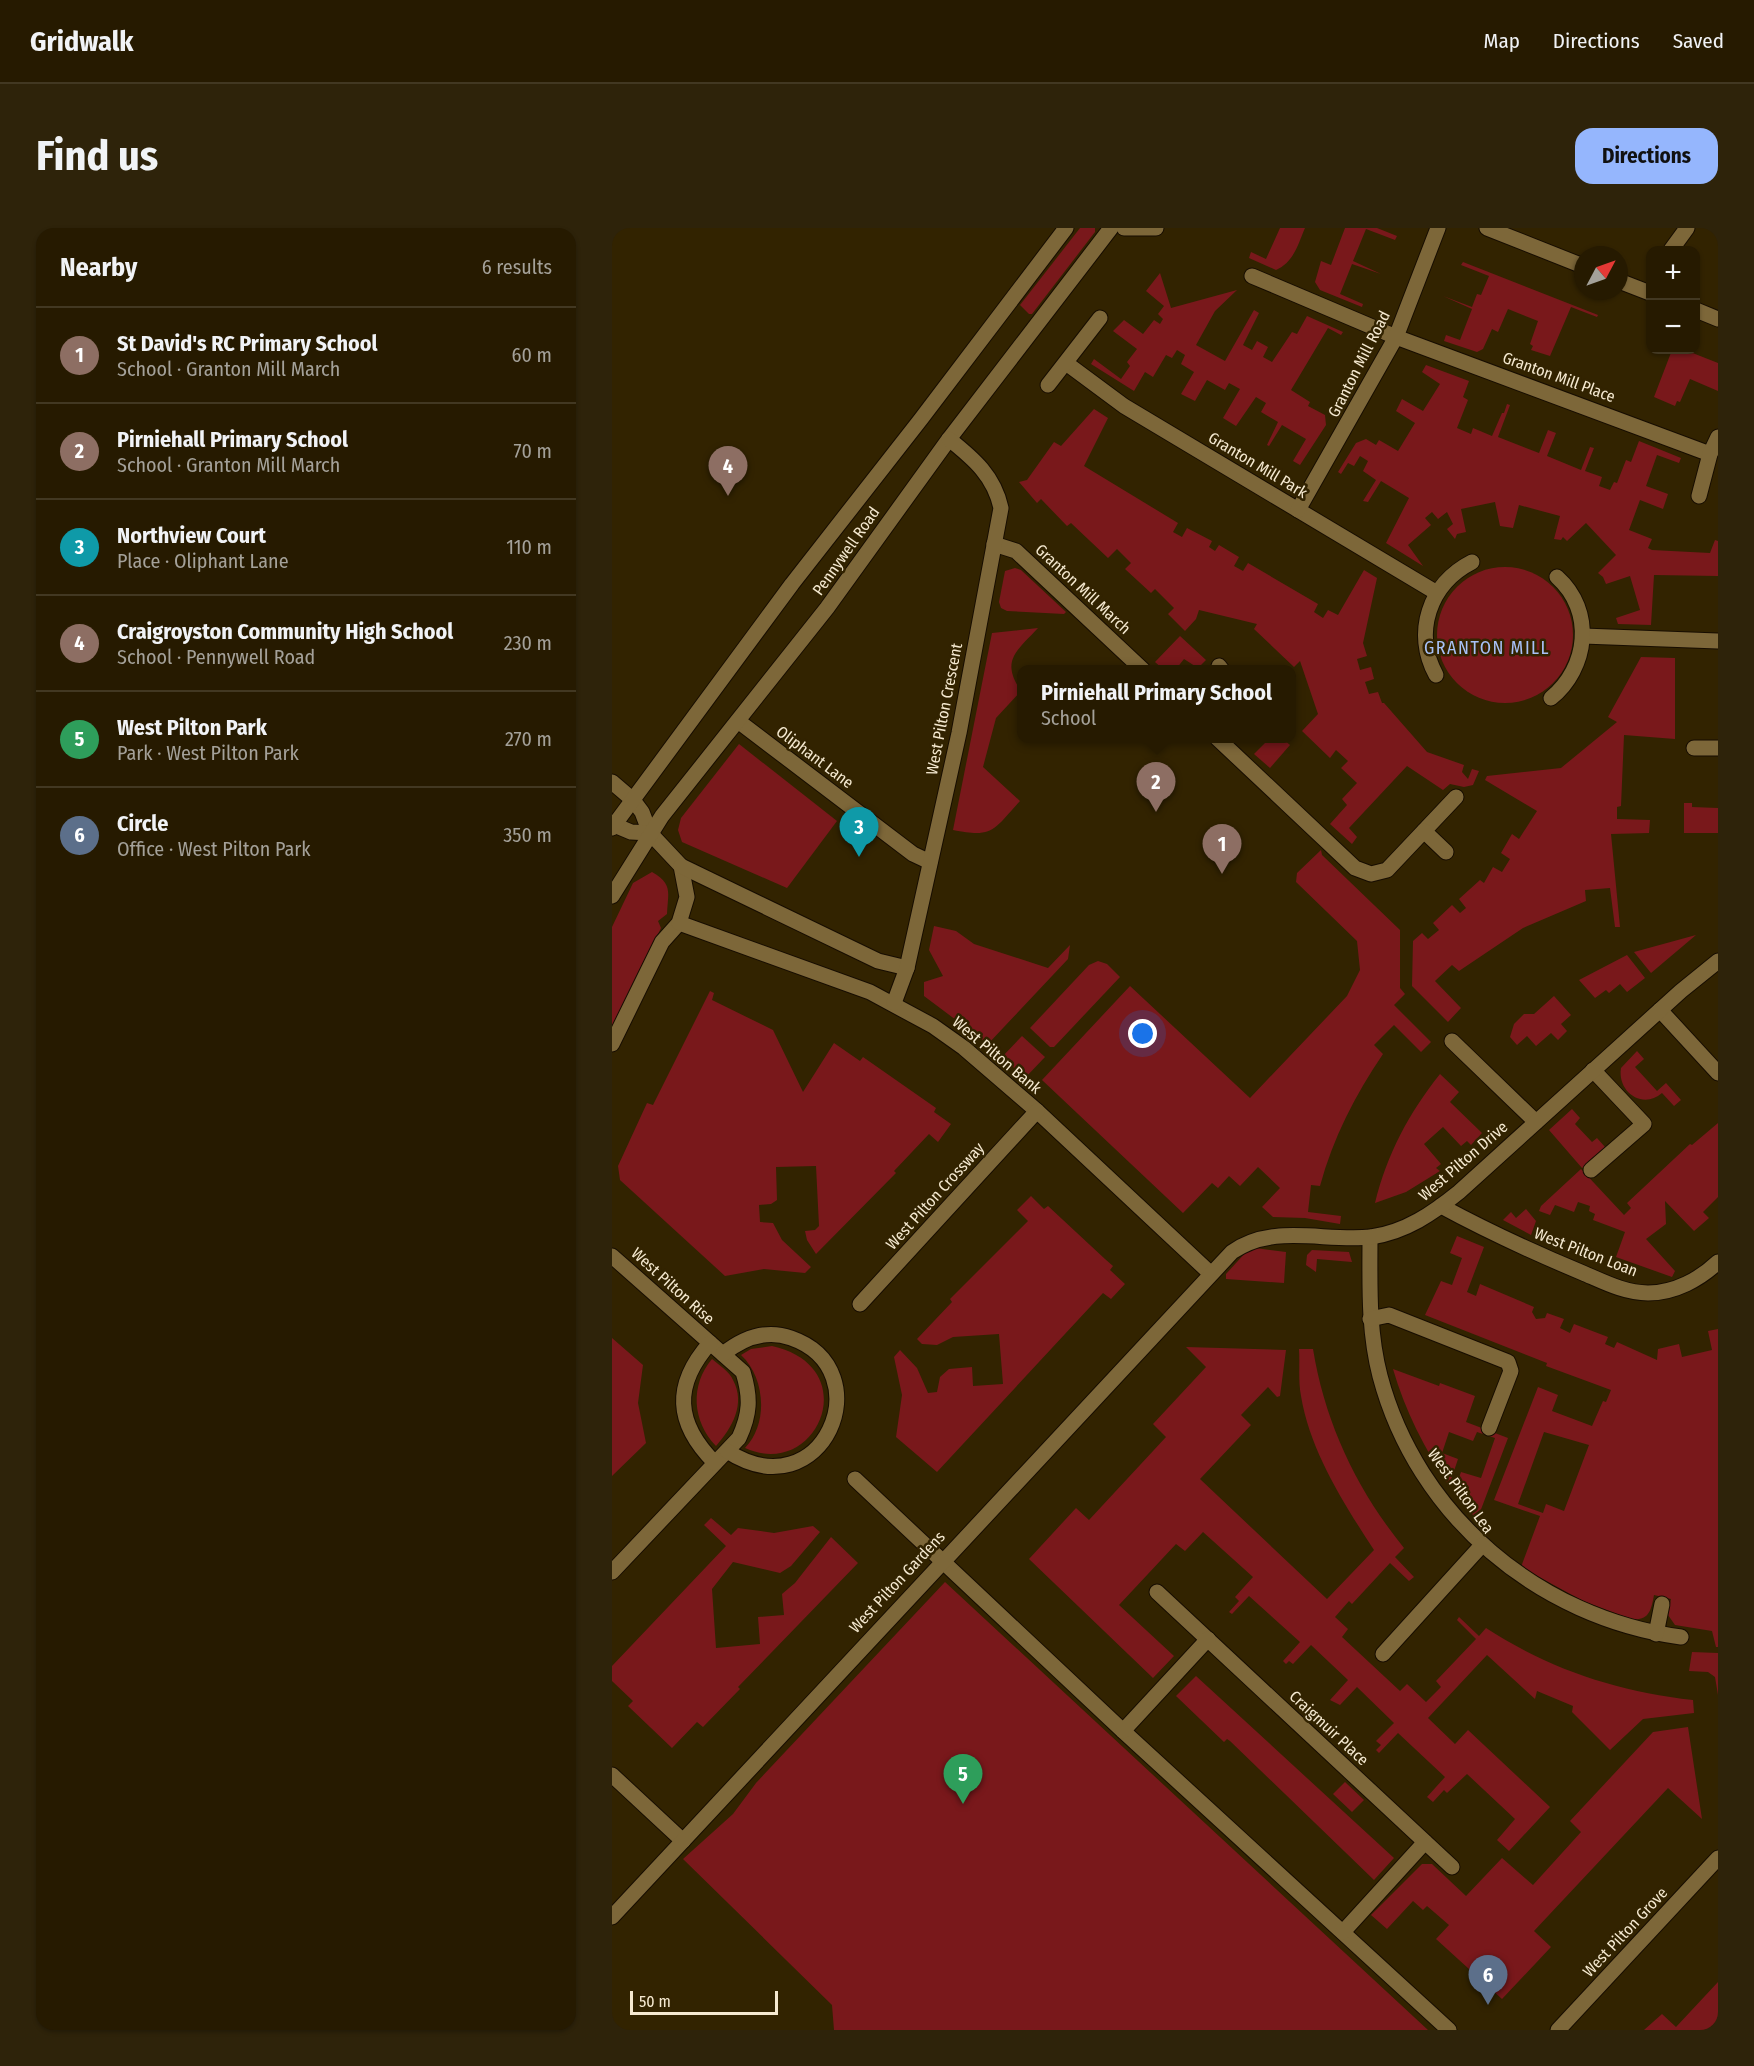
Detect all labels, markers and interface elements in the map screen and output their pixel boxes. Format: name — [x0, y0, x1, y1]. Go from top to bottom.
text: Gridwalk — [30, 25, 134, 58]
text: Map — [1483, 28, 1520, 54]
text: Directions — [1553, 28, 1640, 54]
text: Saved — [1673, 28, 1724, 54]
button: Directions — [1575, 128, 1718, 184]
text: Find us — [36, 131, 158, 181]
north arrow — [1574, 246, 1628, 300]
map controls — [1646, 246, 1700, 354]
button: + — [1646, 246, 1700, 300]
text: Nearby — [60, 252, 137, 283]
text: 6 results — [482, 255, 552, 279]
button: − — [1646, 300, 1700, 354]
street label: Granton Mill Road — [1324, 308, 1394, 420]
text: St David's RC Primary School — [117, 330, 377, 357]
text: 1 — [75, 343, 84, 367]
text: 60 m — [512, 343, 552, 367]
street label: Granton Mill Place — [1500, 348, 1618, 406]
text: School · Granton Mill March — [117, 357, 340, 381]
text: Pirniehall Primary School — [117, 426, 348, 453]
street label: Granton Mill Park — [1205, 428, 1311, 502]
text: 2 — [75, 439, 84, 463]
text: 70 m — [514, 439, 552, 463]
pin: 4 — [708, 446, 748, 496]
text: School · Granton Mill March — [117, 453, 340, 477]
street label: Pennywell Road — [809, 503, 883, 599]
text: Northview Court — [117, 522, 266, 549]
text: 3 — [75, 535, 84, 559]
text: 110 m — [506, 535, 552, 559]
street label: Granton Mill March — [1031, 540, 1135, 638]
text: Place · Oliphant Lane — [117, 549, 289, 573]
text: Craigroyston Community High School — [117, 618, 453, 645]
text: 4 — [74, 631, 85, 655]
text: 230 m — [504, 631, 552, 655]
district label: GRANTON MILL — [1424, 637, 1550, 659]
street label: West Pilton Crescent — [922, 641, 966, 776]
text: School · Pennywell Road — [117, 645, 315, 669]
popup — [1017, 665, 1296, 743]
text: Pirniehall Primary School — [1041, 679, 1272, 706]
text: School — [1041, 706, 1096, 730]
text: West Pilton Park — [117, 714, 267, 741]
street label: Oliphant Lane — [773, 722, 857, 792]
text: 5 — [75, 727, 84, 751]
text: 270 m — [505, 727, 552, 751]
text: Park · West Pilton Park — [117, 741, 299, 765]
pin: 2 — [1136, 762, 1176, 812]
pin: 3 — [840, 808, 878, 857]
text: Circle — [117, 810, 168, 837]
text: 6 — [74, 823, 85, 847]
text: 350 m — [503, 823, 552, 847]
pin: 1 — [1202, 824, 1242, 874]
text: Office · West Pilton Park — [117, 837, 311, 861]
street label: West Pilton Bank — [949, 1012, 1046, 1098]
your location — [1128, 1019, 1157, 1048]
street label: West Pilton Drive — [1415, 1117, 1511, 1205]
street label: West Pilton Crossway — [882, 1138, 989, 1253]
street label: West Pilton Loan — [1532, 1224, 1640, 1280]
street label: West Pilton Rise — [628, 1244, 719, 1328]
street label: West Pilton Lea — [1424, 1445, 1498, 1537]
street label: West Pilton Gardens — [845, 1527, 949, 1637]
street label: Craigmuir Place — [1286, 1687, 1373, 1769]
pin: 5 — [944, 1754, 982, 1804]
street label: West Pilton Grove — [1579, 1883, 1671, 1981]
pin: 6 — [1468, 1956, 1508, 2005]
scale bar — [630, 1988, 778, 2016]
text: 50 m — [639, 1992, 671, 2011]

